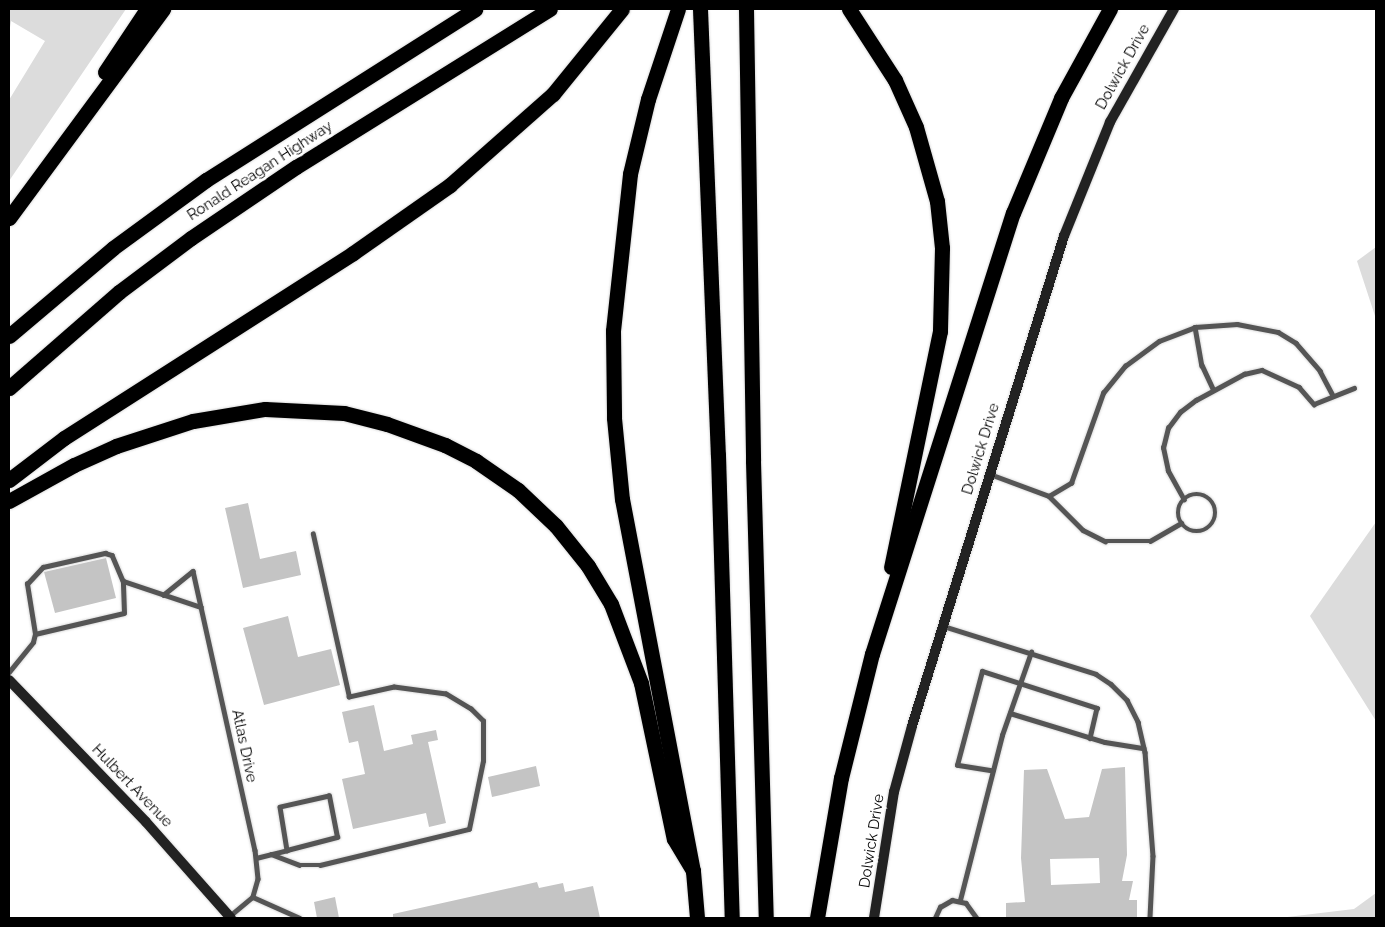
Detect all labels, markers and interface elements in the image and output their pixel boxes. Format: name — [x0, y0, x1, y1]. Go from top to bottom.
street label: Dolwick Drive — [1092, 21, 1154, 113]
street label: Ronald Reagan Highway — [184, 117, 336, 225]
street label: Dolwick Drive — [959, 401, 1003, 497]
street label: Atlas Drive — [228, 708, 260, 784]
street label: Hulbert Avenue — [88, 741, 176, 831]
street label: Dolwick Drive — [856, 793, 888, 889]

